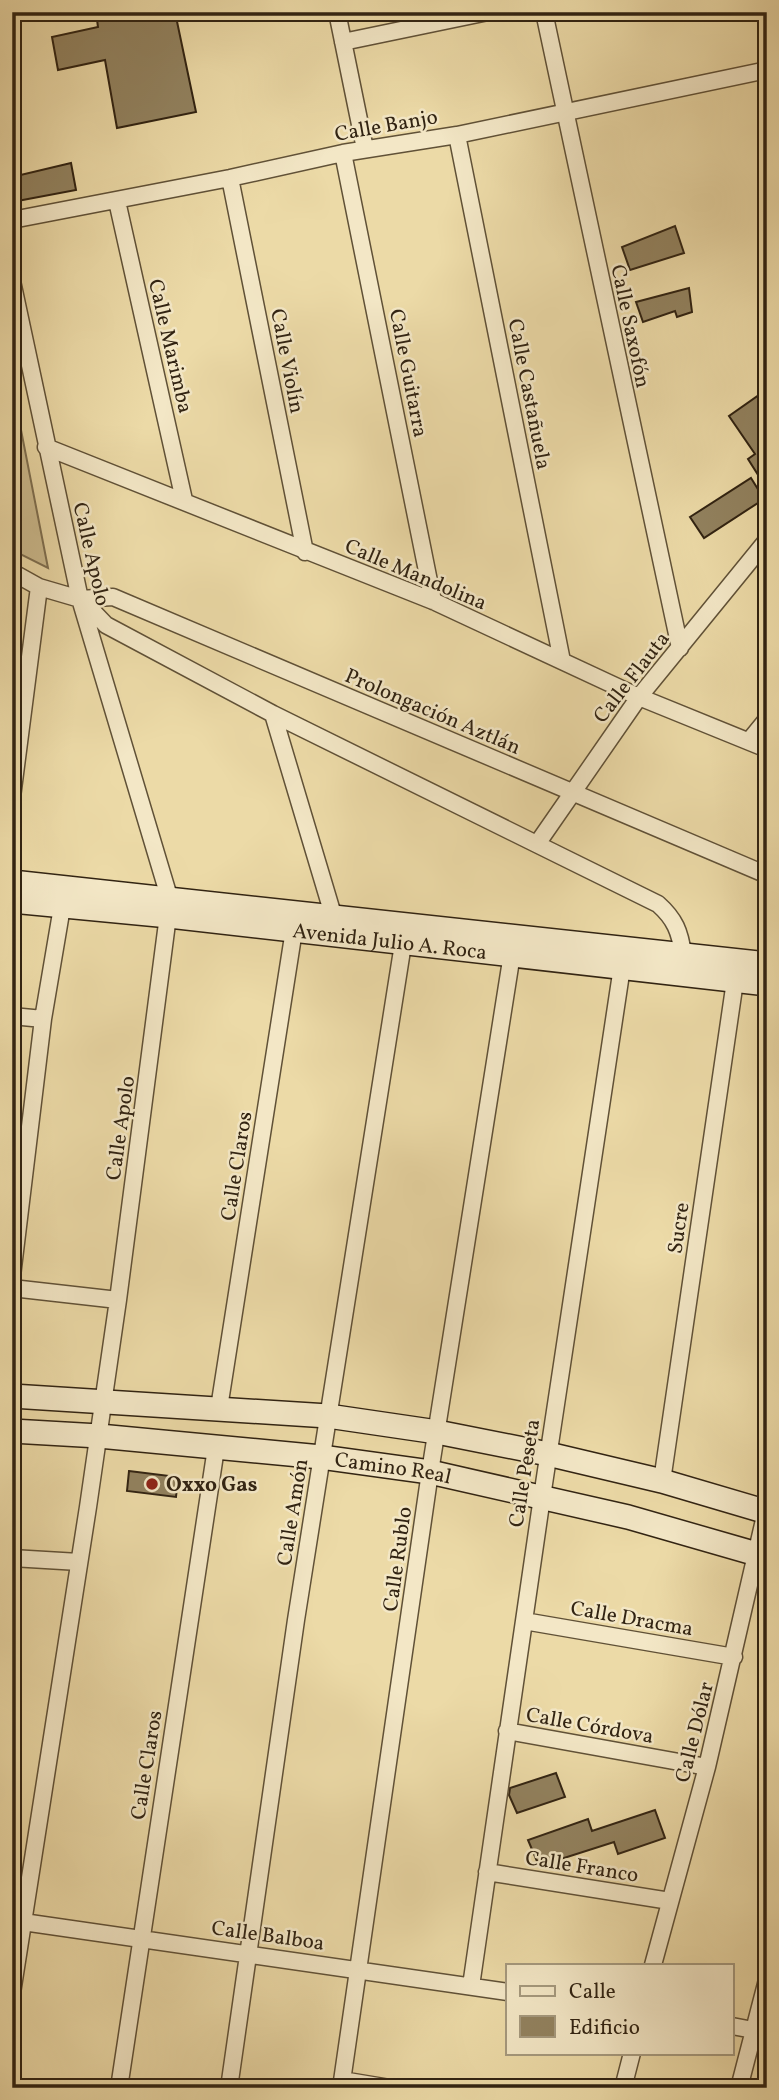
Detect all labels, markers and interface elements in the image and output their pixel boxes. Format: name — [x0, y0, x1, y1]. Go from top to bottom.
street label: Calle Banjo — [332, 103, 440, 150]
street label: Calle Saxofón — [602, 262, 657, 391]
street label: Calle Marimba — [140, 277, 199, 416]
street label: Calle Violín — [262, 306, 311, 416]
street label: Calle Guitarra — [381, 307, 434, 440]
street label: Calle Castañuela — [500, 316, 557, 472]
street label: Calle Apolo — [65, 500, 117, 609]
street label: Calle Mandolina — [340, 532, 491, 618]
street label: Calle Flauta — [587, 626, 677, 730]
street label: Prolongación Aztlán — [340, 662, 525, 763]
street label: Avenida Julio A. Roca — [291, 917, 488, 968]
street label: Calle Apolo — [100, 1074, 143, 1182]
street label: Calle Claros — [215, 1109, 260, 1223]
street label: Sucre — [662, 1201, 697, 1256]
street label: Calle Peseta — [503, 1417, 548, 1530]
street label: Camino Real — [333, 1446, 454, 1492]
street label: Calle Amón — [271, 1457, 316, 1568]
place label: Oxxo Gas — [166, 1471, 257, 1500]
marker: Oxxo Gas — [144, 1476, 160, 1492]
street label: Calle Rublo — [377, 1505, 420, 1614]
street label: Calle Dracma — [568, 1594, 695, 1645]
street label: Calle Dólar — [669, 1679, 722, 1786]
street label: Calle Córdova — [524, 1701, 656, 1752]
street label: Calle Claros — [125, 1708, 170, 1822]
street label: Calle Franco — [523, 1844, 641, 1891]
street label: Calle Balboa — [209, 1914, 326, 1959]
legend — [506, 1964, 734, 2054]
text: Calle — [569, 1978, 616, 2007]
text: Edificio — [569, 2014, 640, 2043]

